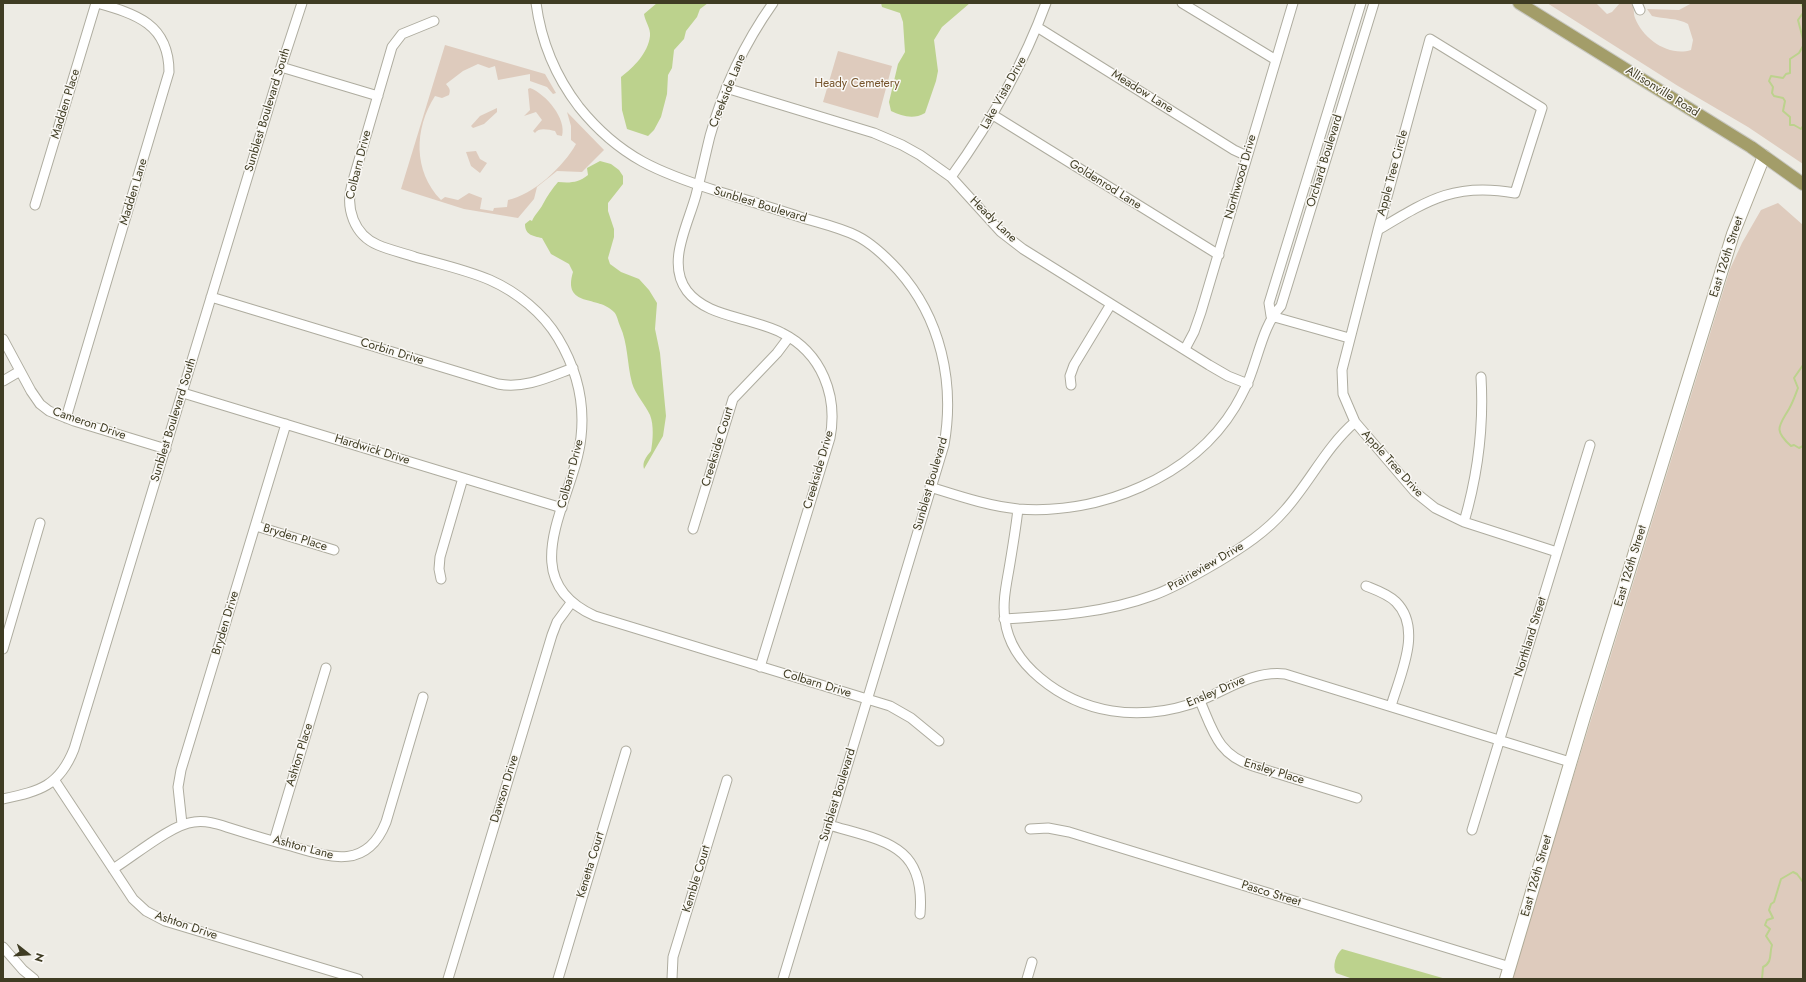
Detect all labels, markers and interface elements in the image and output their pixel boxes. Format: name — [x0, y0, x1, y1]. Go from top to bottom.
street label: Sunblest Boulevard South — [242, 46, 294, 174]
street label: Creekside Lane — [707, 52, 749, 130]
street label: Lake Vista Drive — [978, 54, 1030, 132]
street label: Allisonville Road — [1623, 64, 1701, 120]
street label: Madden Place — [49, 67, 83, 141]
street label: Meadow Lane — [1108, 67, 1176, 117]
park label: Heady Cemetery — [814, 77, 900, 91]
street label: Orchard Boulevard — [1304, 113, 1346, 209]
street label: Apple Tree Circle — [1375, 128, 1411, 218]
street label: Colbarn Drive — [343, 129, 375, 201]
street label: Northwood Drive — [1222, 133, 1260, 221]
street label: Madden Lane — [117, 157, 151, 227]
street label: Goldenrod Lane — [1066, 157, 1144, 213]
street label: Sunblest Boulevard — [712, 184, 808, 226]
street label: Heady Lane — [966, 194, 1020, 246]
street label: East 126th Street — [1707, 215, 1747, 299]
street label: Corbin Drive — [359, 336, 425, 368]
street label: Sunblest Boulevard South — [148, 356, 200, 484]
street label: Cameron Drive — [50, 405, 128, 443]
street label: Creekside Court — [699, 405, 737, 489]
street label: Apple Tree Drive — [1358, 427, 1426, 501]
street label: Creekside Drive — [801, 429, 837, 511]
street label: Hardwick Drive — [333, 432, 411, 468]
street label: Sunblest Boulevard — [911, 436, 951, 532]
street label: Colbarn Drive — [555, 438, 587, 510]
street label: Bryden Place — [261, 521, 329, 555]
street label: East 126th Street — [1612, 524, 1650, 608]
street label: Prairieview Drive — [1165, 539, 1247, 595]
street label: Bryden Drive — [209, 589, 243, 657]
street label: Northland Street — [1512, 595, 1550, 679]
street label: Colbarn Drive — [781, 667, 853, 701]
street label: Ensley Drive — [1185, 673, 1247, 711]
street label: Ashton Place — [284, 722, 316, 788]
street label: Sunblest Boulevard — [817, 747, 859, 843]
street label: Dawson Drive — [488, 753, 522, 825]
street label: Ensley Place — [1242, 756, 1306, 788]
street label: Kenetta Court — [574, 830, 608, 900]
street label: Ashton Lane — [271, 833, 335, 863]
street label: East 126th Street — [1518, 834, 1556, 918]
street label: Kemble Court — [680, 844, 714, 914]
street label: Pasco Street — [1240, 878, 1302, 910]
street label: Ashton Drive — [153, 909, 219, 943]
north arrow — [8, 934, 48, 974]
text: N — [31, 951, 48, 964]

